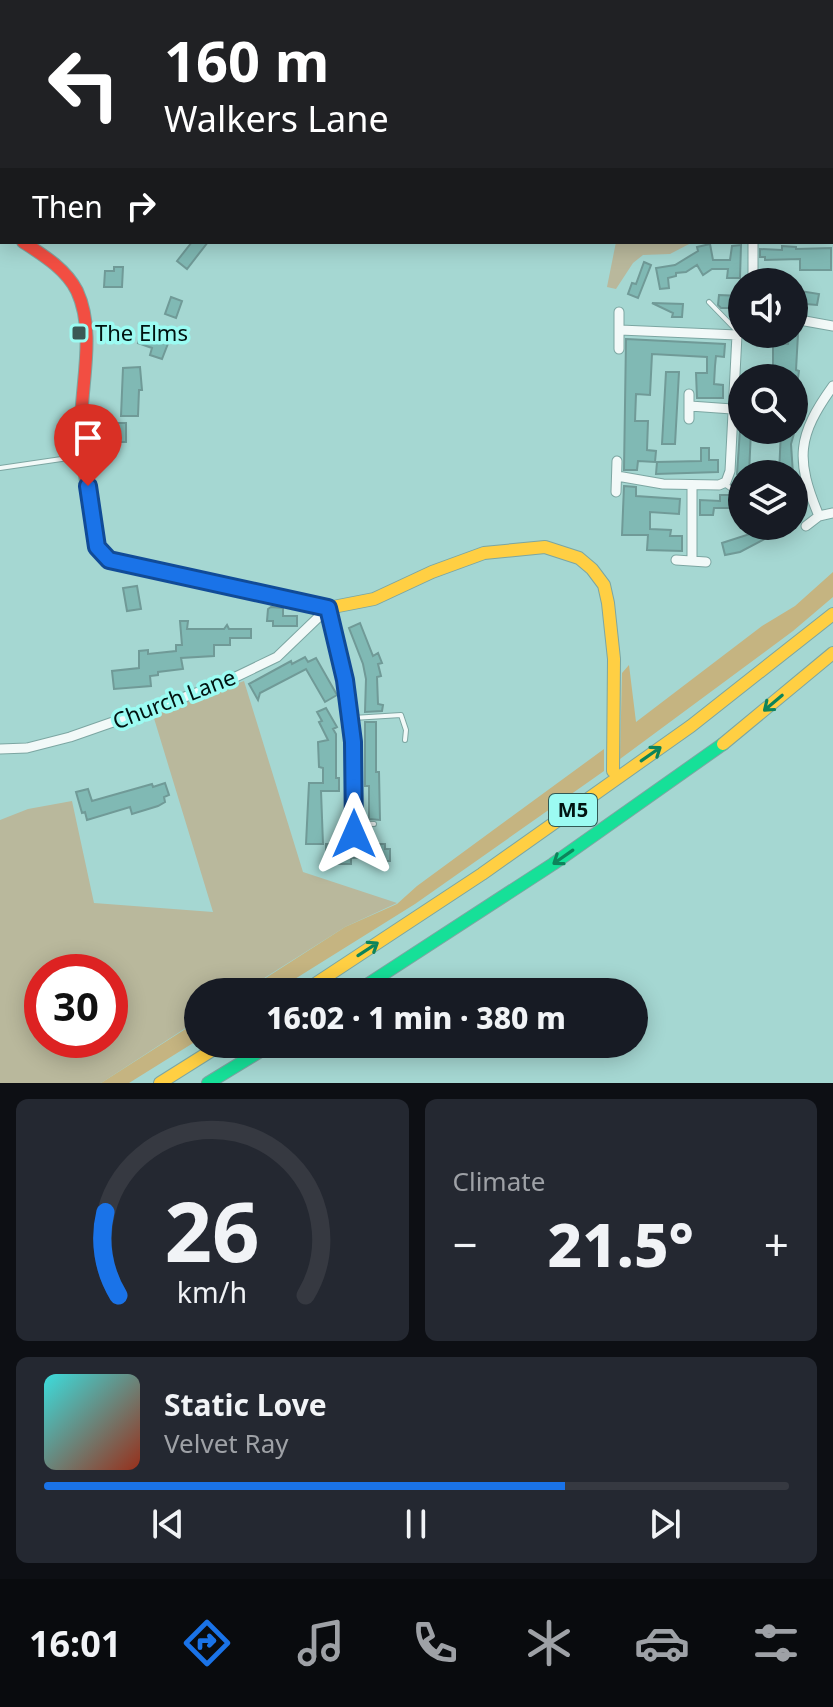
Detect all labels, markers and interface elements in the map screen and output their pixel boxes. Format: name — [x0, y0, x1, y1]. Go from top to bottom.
text: 160 m — [164, 22, 329, 98]
icon: left — [32, 32, 136, 136]
text: Walkers Lane — [164, 94, 389, 143]
icon: right — [119, 184, 163, 228]
text: Then — [32, 186, 103, 227]
map controls — [728, 268, 808, 540]
button: sound — [728, 268, 808, 348]
place label: The Elms — [95, 317, 188, 347]
marker: The Elms — [70, 324, 88, 342]
button: search — [728, 364, 808, 444]
pin — [54, 404, 122, 486]
icon: arrive — [66, 416, 110, 460]
button: layers — [728, 460, 808, 540]
street label: Church Lane — [108, 661, 239, 735]
one-way arrow — [763, 695, 784, 712]
one-way arrow — [640, 746, 662, 763]
position arrow — [312, 792, 396, 876]
road number: M5 — [549, 794, 597, 826]
one-way arrow — [553, 849, 575, 865]
one-way arrow — [356, 941, 378, 957]
speed limit sign: 30 — [24, 954, 128, 1058]
text: 16:02 · 1 min · 380 m — [266, 997, 566, 1038]
text: Climate — [453, 1163, 545, 1199]
text: 26 — [165, 1173, 260, 1286]
text: 21.5° — [547, 1203, 694, 1285]
text: − — [453, 1214, 478, 1274]
text: + — [764, 1214, 789, 1274]
text: km/h — [177, 1272, 247, 1311]
text: Static Love — [164, 1384, 327, 1425]
text: Velvet Ray — [164, 1425, 289, 1461]
icon: previous — [146, 1502, 190, 1546]
icon: pause — [394, 1502, 438, 1546]
icon: next — [643, 1502, 687, 1546]
icon: directions — [179, 1615, 235, 1671]
icon: music — [293, 1615, 349, 1671]
icon: phone — [407, 1615, 463, 1671]
icon: climate — [521, 1615, 577, 1671]
icon: car — [634, 1615, 690, 1671]
icon: filters — [748, 1615, 804, 1671]
text: 16:01 — [29, 1619, 121, 1668]

